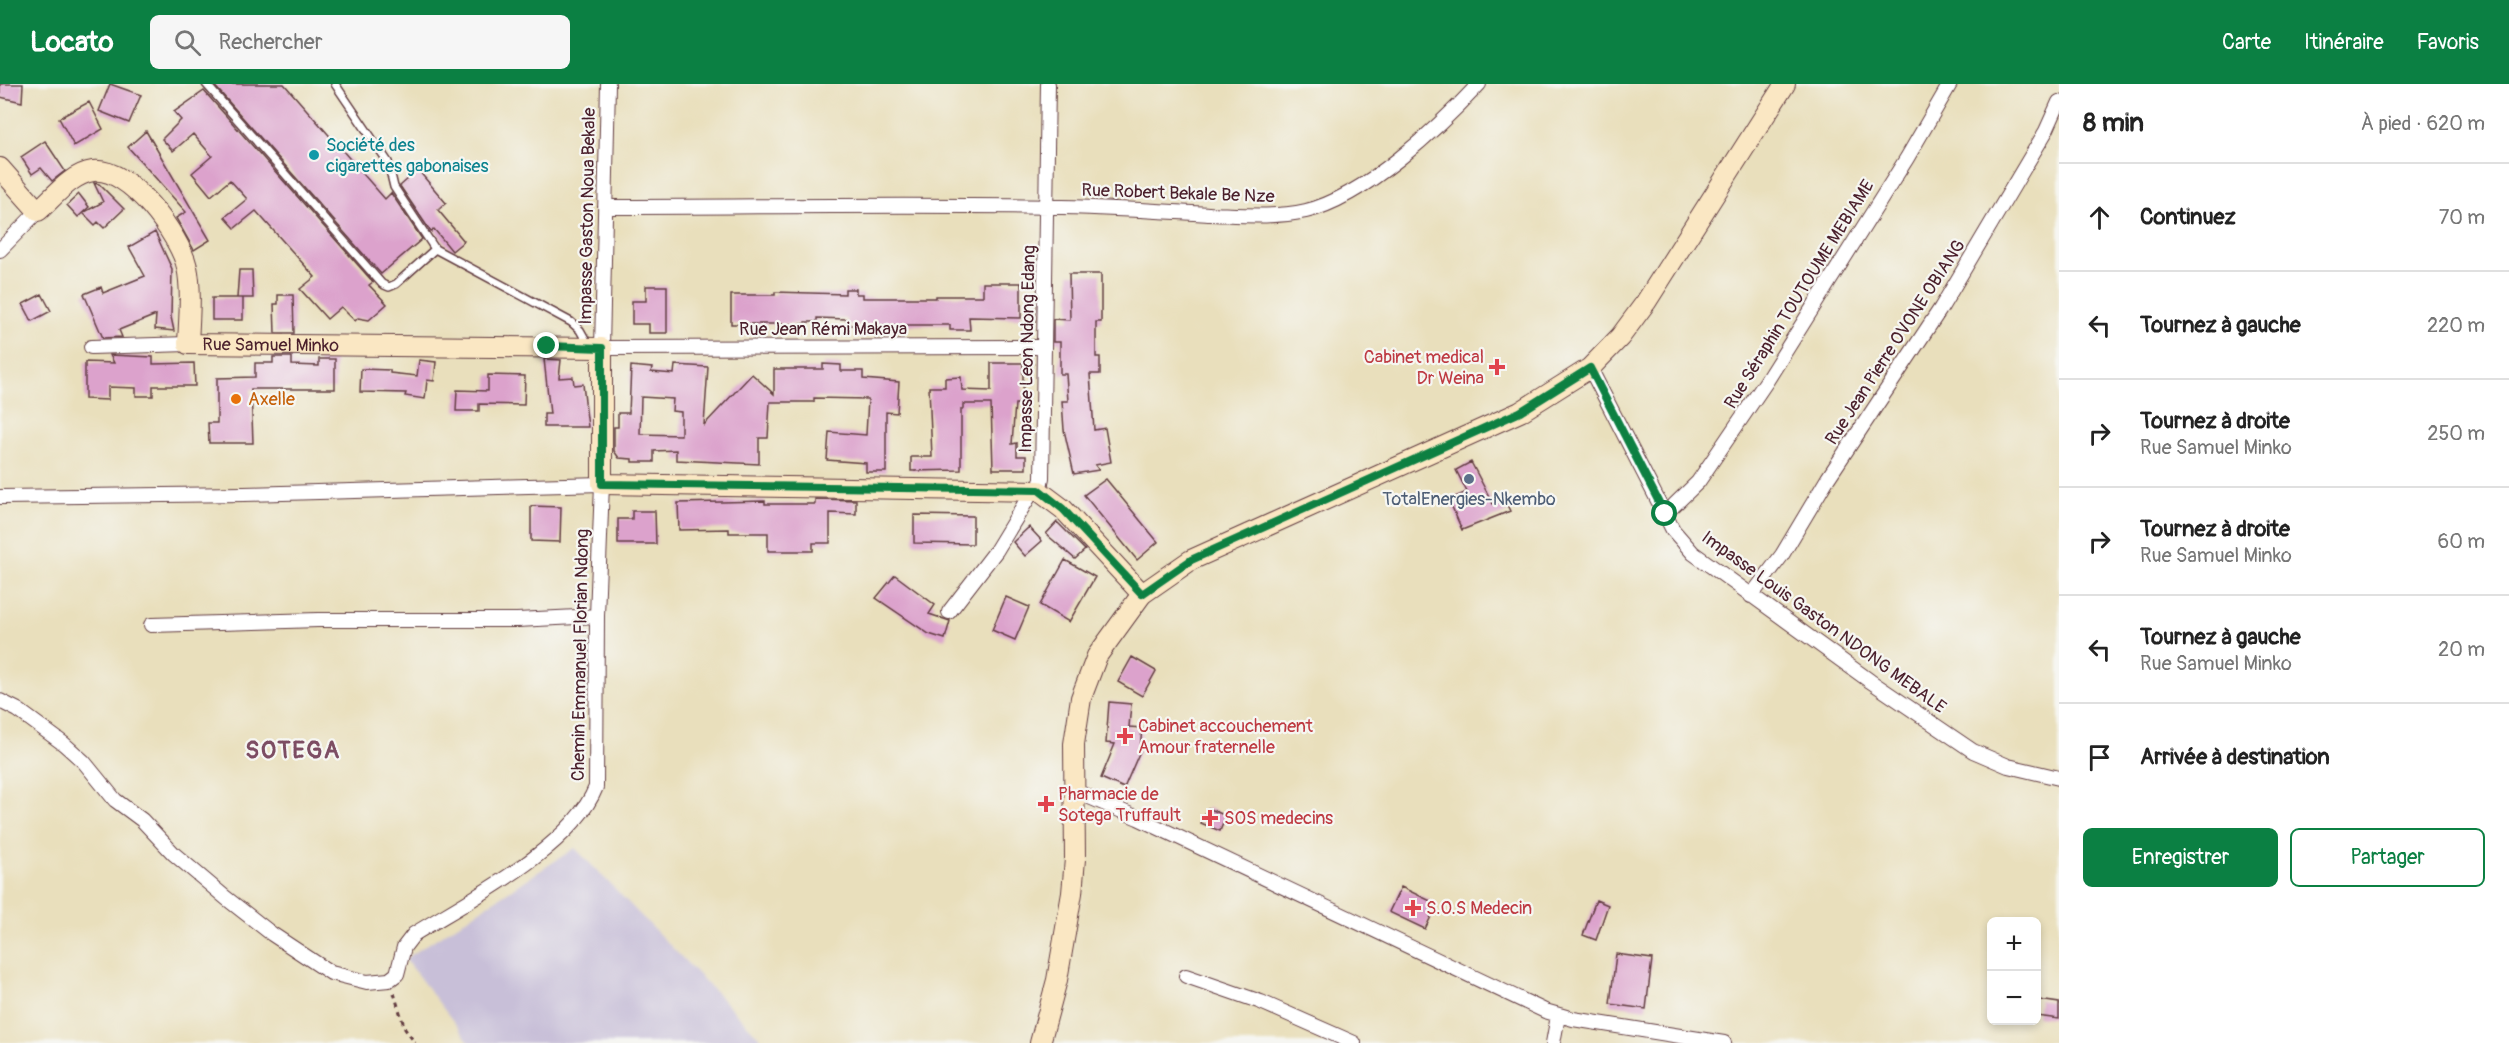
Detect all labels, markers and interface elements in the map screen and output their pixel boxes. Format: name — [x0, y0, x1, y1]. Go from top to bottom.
search box — [150, 15, 570, 69]
text: Locato — [30, 25, 114, 60]
icon: search — [171, 26, 204, 59]
text: Rechercher — [219, 28, 323, 56]
text: Carte — [2222, 29, 2271, 56]
text: Itinéraire — [2304, 29, 2384, 56]
text: Favoris — [2417, 29, 2479, 56]
street label: Impasse Gaston Noua Bekale — [574, 107, 601, 325]
text: 8 min — [2083, 107, 2144, 139]
text: À pied · 620 m — [2361, 111, 2485, 136]
place label: Société des cigarettes gabonaises — [326, 134, 489, 178]
marker: Société des cigarettes gabonaises — [307, 148, 321, 162]
street label: Rue Séraphin TOUTOUME MEBIAME — [1719, 175, 1880, 413]
street label: Rue Robert Bekale Be Nze — [1081, 179, 1275, 208]
icon: ahead — [2083, 201, 2116, 234]
text: Continuez — [2140, 203, 2236, 231]
text: 70 m — [2439, 205, 2485, 230]
street label: Rue Jean Pierre OVONE OBIANG — [1820, 235, 1971, 449]
street label: Impasse Leon Ndong Edang — [1014, 245, 1041, 453]
icon: left — [2083, 309, 2116, 342]
text: Tournez à gauche — [2140, 311, 2301, 339]
text: 220 m — [2427, 313, 2485, 338]
street label: Rue Jean Rémi Makaya — [739, 318, 907, 341]
route end — [533, 332, 559, 358]
street label: Rue Samuel Minko — [202, 333, 339, 357]
place label: Cabinet medical Dr Weina — [1364, 346, 1484, 390]
marker: Cabinet medical Dr Weina — [1488, 358, 1506, 376]
place label: Axelle — [248, 388, 295, 411]
marker: Axelle — [229, 392, 243, 406]
text: Tournez à droite — [2140, 407, 2290, 435]
icon: right — [2083, 417, 2116, 450]
text: 250 m — [2427, 421, 2485, 446]
text: Rue Samuel Minko — [2140, 435, 2292, 460]
marker: TotalEnergies-Nkembo — [1462, 472, 1476, 486]
place label: TotalEnergies-Nkembo — [1382, 488, 1556, 511]
route start — [1651, 500, 1677, 526]
text: Tournez à droite — [2140, 515, 2290, 543]
icon: right — [2083, 525, 2116, 558]
street label: Impasse Louis Gaston NDONG MEBALE — [1697, 526, 1950, 719]
street label: Chemin Emmanuel Florian Ndong — [567, 529, 594, 781]
text: 60 m — [2438, 529, 2485, 554]
text: Rue Samuel Minko — [2140, 543, 2292, 568]
text: Tournez à gauche — [2140, 623, 2301, 651]
icon: left — [2083, 633, 2116, 666]
text: 20 m — [2438, 637, 2485, 662]
text: Rue Samuel Minko — [2140, 651, 2292, 676]
place label: Cabinet accouchement Amour fraternelle — [1138, 715, 1314, 759]
marker: Cabinet accouchement Amour fraternelle — [1116, 727, 1134, 745]
district label: SOTEGA — [245, 736, 341, 765]
icon: arrive — [2083, 741, 2116, 774]
text: Arrivée à destination — [2140, 743, 2330, 771]
place label: Pharmacie de Sotega Truffault — [1058, 783, 1182, 827]
marker: Pharmacie de Sotega Truffault — [1039, 797, 1053, 811]
place label: SOS medecins — [1224, 807, 1333, 830]
marker: SOS medecins — [1201, 809, 1219, 827]
button: Enregistrer — [2083, 828, 2278, 887]
button: Partager — [2290, 828, 2485, 887]
place label: S.O.S Medecin — [1426, 897, 1532, 920]
marker: S.O.S Medecin — [1404, 899, 1422, 917]
map controls — [1987, 917, 2041, 1025]
button: + — [1987, 917, 2041, 971]
button: − — [1987, 971, 2041, 1025]

